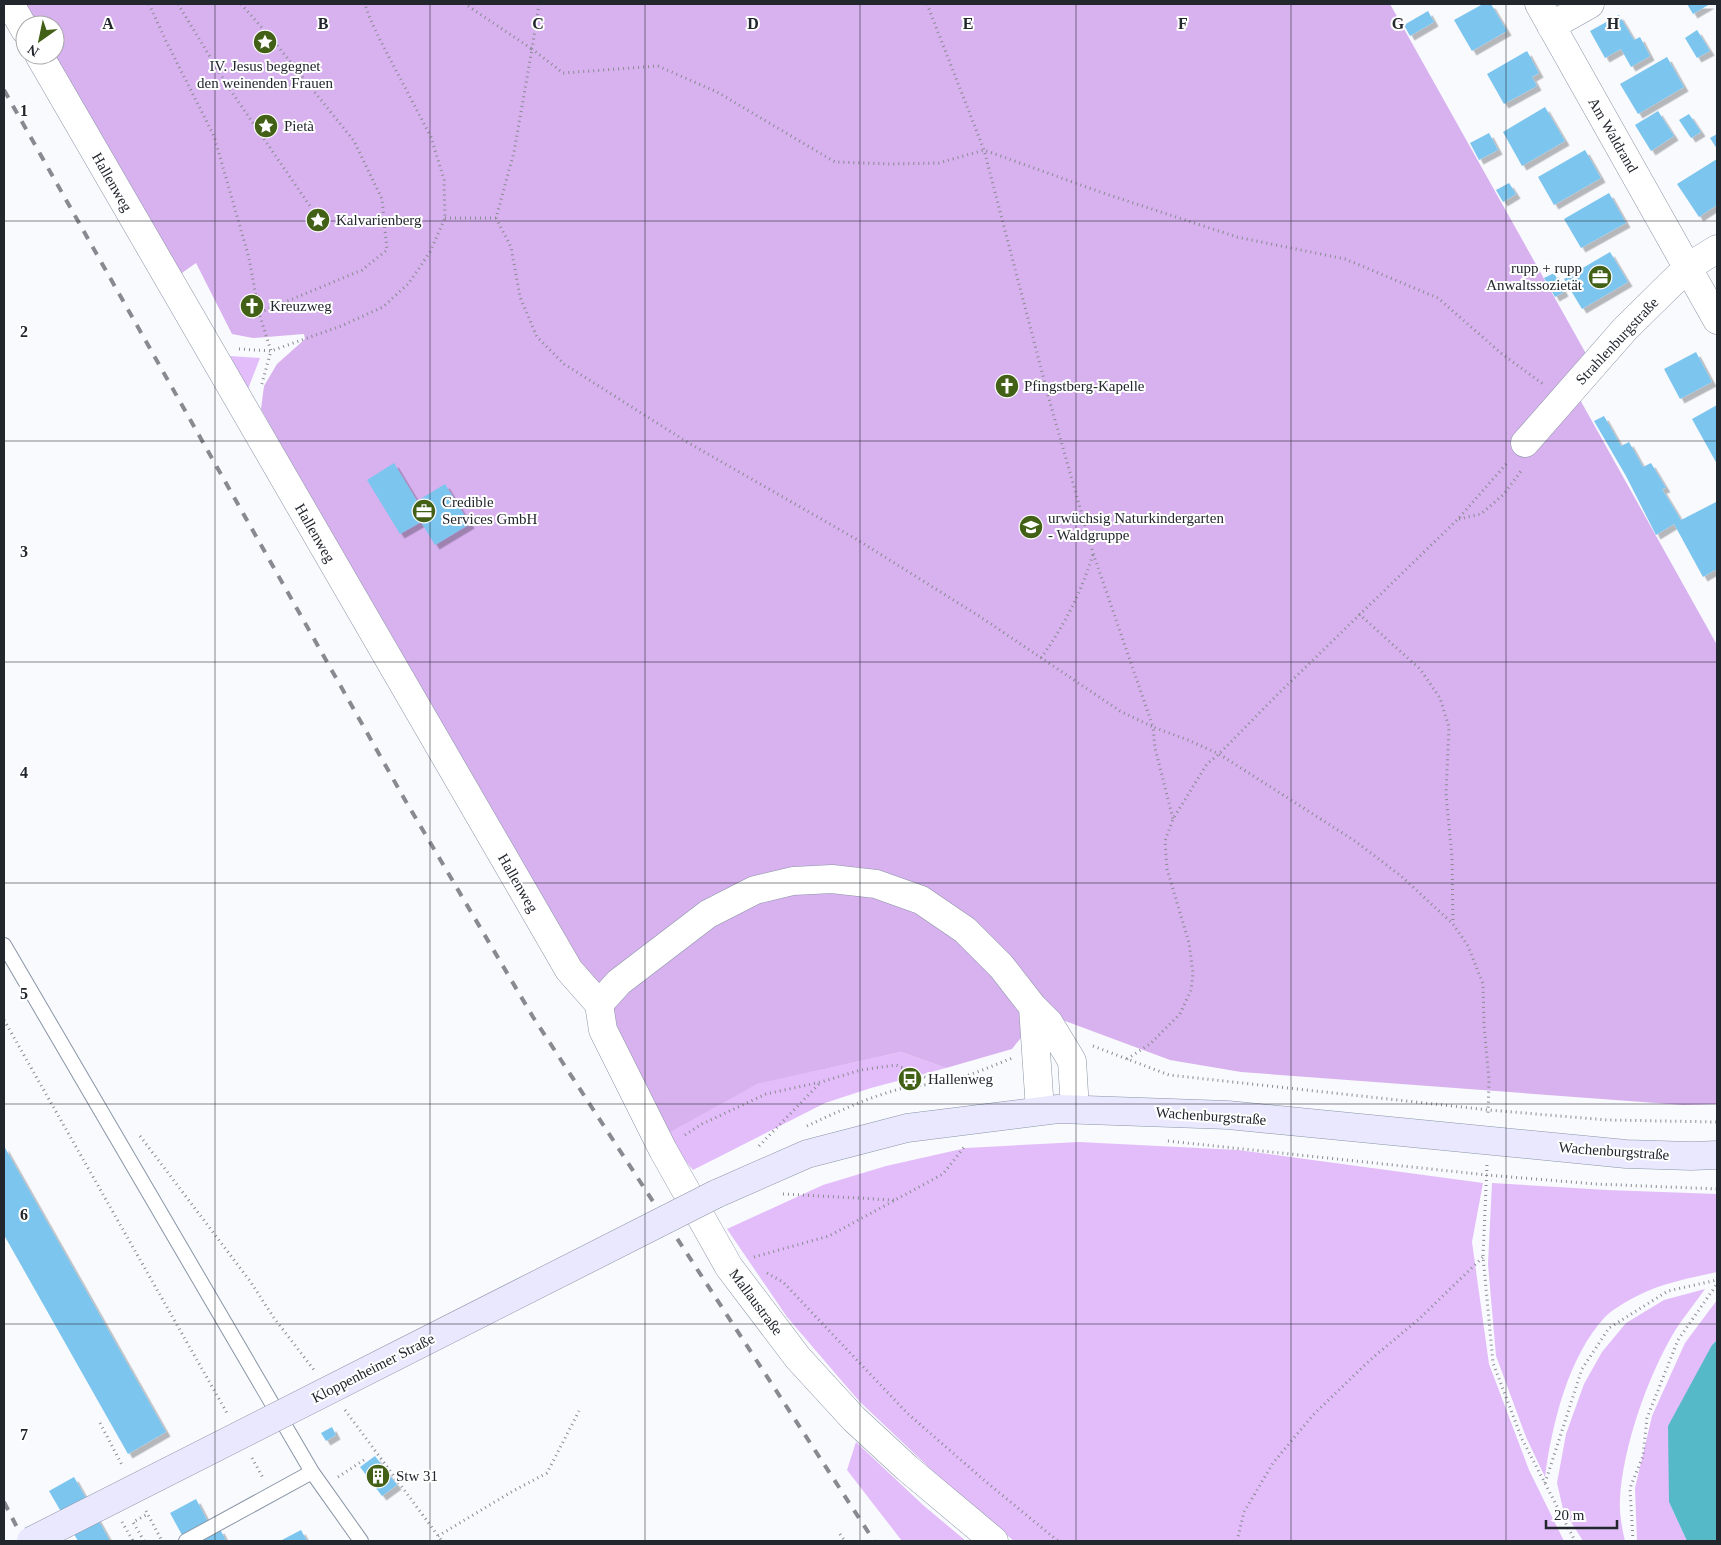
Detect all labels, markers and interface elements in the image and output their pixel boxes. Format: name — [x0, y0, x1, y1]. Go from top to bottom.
north arrow — [15, 15, 65, 65]
text: A — [102, 15, 114, 32]
text: B — [318, 15, 329, 32]
text: C — [532, 15, 544, 32]
text: D — [747, 15, 759, 32]
text: E — [963, 15, 973, 32]
text: F — [1178, 15, 1188, 32]
text: G — [1392, 15, 1405, 32]
text: H — [1607, 15, 1620, 32]
place icon: IV. Jesus begegnet den weinenden Frauen — [252, 29, 278, 55]
text: N — [25, 41, 42, 60]
place label: IV. Jesus begegnet den weinenden Frauen — [197, 58, 333, 91]
street label: Am Waldrand — [1585, 95, 1641, 176]
text: 1 — [20, 102, 28, 119]
place icon: Pietà — [253, 113, 279, 139]
place label: Pietà — [284, 118, 314, 134]
street label: Hallenweg — [89, 150, 135, 215]
place icon: Kalvarienberg — [305, 207, 331, 233]
place label: Kalvarienberg — [336, 212, 422, 228]
place label: rupp + rupp Anwaltssozietät — [1486, 260, 1583, 293]
office icon: rupp + rupp Anwaltssozietät — [1587, 264, 1613, 290]
church icon: Kreuzweg — [239, 293, 265, 319]
street label: Strahlenburgstraße — [1573, 294, 1662, 388]
place label: Kreuzweg — [270, 298, 332, 314]
text: 2 — [20, 323, 28, 340]
church icon: Pfingstberg-Kapelle — [994, 373, 1020, 399]
place label: Pfingstberg-Kapelle — [1024, 378, 1145, 394]
place label: Credible Services GmbH — [442, 494, 538, 527]
office icon: Credible Services GmbH — [411, 498, 437, 524]
street label: Hallenweg — [292, 501, 338, 566]
place label: urwüchsig Naturkindergarten - Waldgruppe — [1048, 510, 1224, 543]
school or university icon: urwüchsig Naturkindergarten - Waldgruppe — [1018, 514, 1044, 540]
text: 3 — [20, 543, 28, 560]
text: 4 — [20, 764, 28, 781]
street label: Hallenweg — [495, 851, 541, 916]
text: 5 — [20, 985, 28, 1002]
bus stop icon: Hallenweg — [897, 1066, 923, 1092]
place label: Hallenweg — [928, 1071, 993, 1087]
street label: Wachenburgstraße — [1155, 1104, 1267, 1128]
street label: Wachenburgstraße — [1558, 1139, 1670, 1163]
text: 6 — [20, 1206, 28, 1223]
street label: Mallaustraße — [726, 1266, 786, 1338]
street label: Kloppenheimer Straße — [309, 1330, 437, 1406]
text: 7 — [20, 1426, 28, 1443]
building icon: Stw 31 — [365, 1463, 391, 1489]
place label: Stw 31 — [396, 1468, 438, 1484]
scale bar — [1546, 1498, 1617, 1530]
text: 20 m — [1554, 1507, 1585, 1523]

